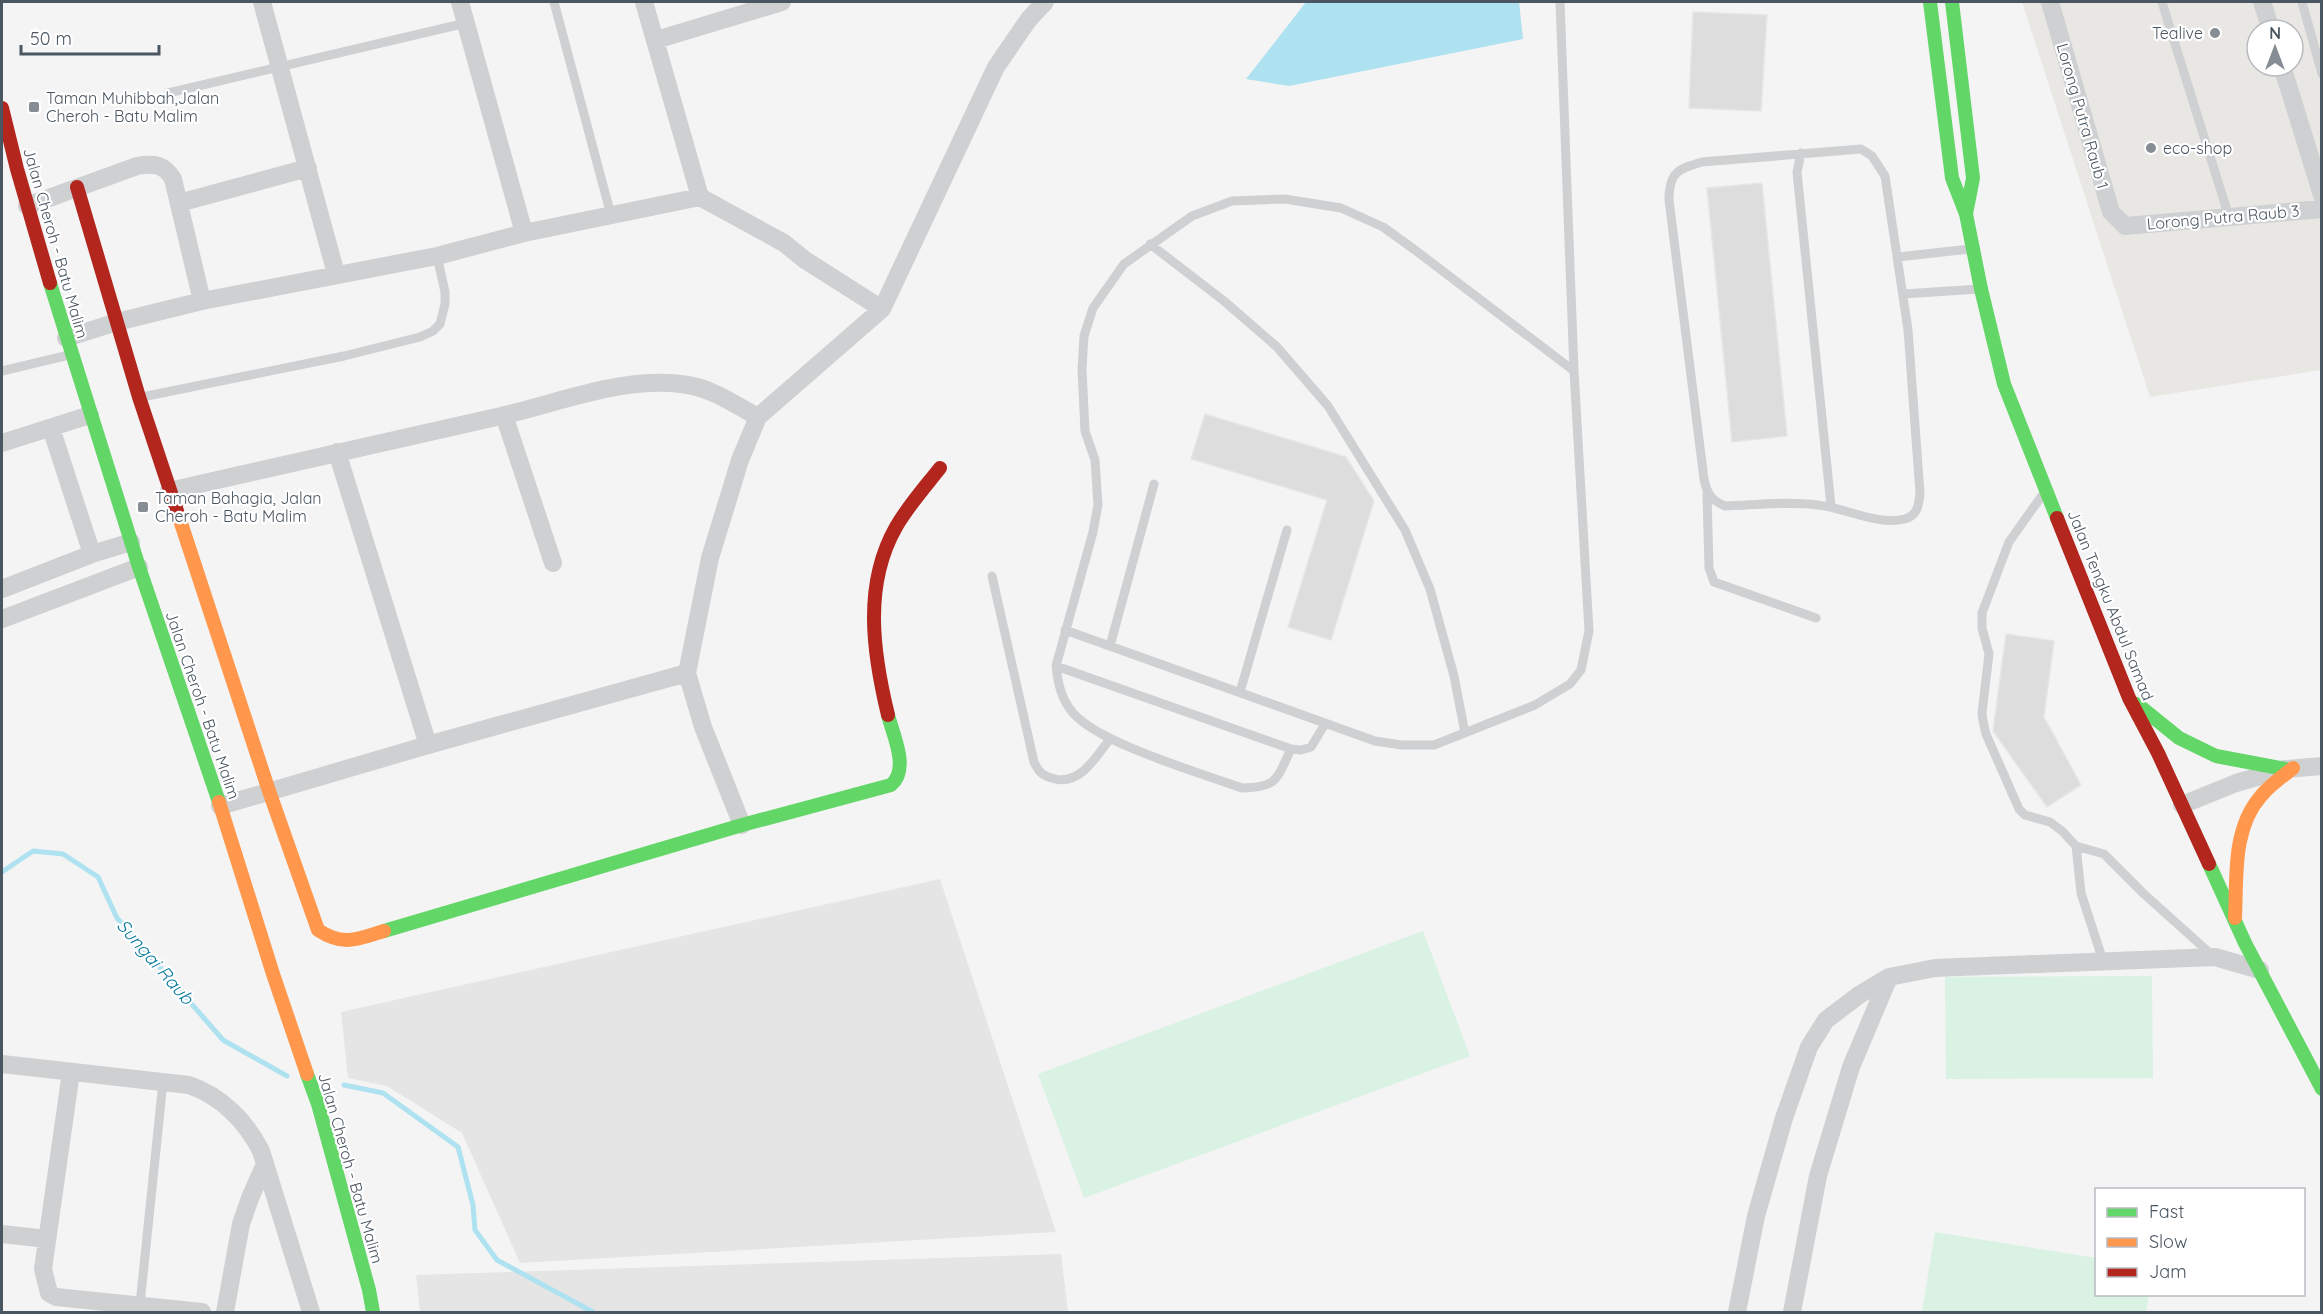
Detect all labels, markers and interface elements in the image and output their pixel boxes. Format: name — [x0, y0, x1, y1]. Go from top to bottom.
scale bar — [21, 18, 159, 56]
north arrow — [2245, 18, 2305, 78]
place label: Tealive — [2152, 23, 2203, 43]
text: N — [2269, 23, 2281, 43]
marker: Tealive — [2208, 26, 2222, 40]
text: 50 m — [30, 27, 72, 50]
street label: Lorong Putra Raub 1 — [2053, 41, 2113, 191]
place label: Taman Muhibbah,Jalan Cheroh - Batu Malim — [46, 88, 219, 126]
marker: Taman Muhibbah,Jalan Cheroh - Batu Malim — [27, 100, 41, 114]
place label: eco-shop — [2163, 138, 2232, 158]
marker: eco-shop — [2144, 141, 2158, 155]
street label: Jalan Cheroh - Batu Malim — [19, 145, 93, 341]
street label: Lorong Putra Raub 3 — [2146, 200, 2300, 234]
place label: Taman Bahagia, Jalan Cheroh - Batu Malim — [155, 488, 322, 526]
marker: Taman Bahagia, Jalan Cheroh - Batu Malim — [136, 500, 150, 514]
street label: Jalan Tengku Abdul Samad — [2064, 507, 2158, 703]
street label: Jalan Cheroh - Batu Malim — [161, 608, 245, 802]
water label: Sungai Raub — [112, 914, 199, 1010]
street label: Jalan Cheroh - Batu Malim — [314, 1070, 388, 1266]
legend — [2095, 1188, 2305, 1296]
text: Fast — [2149, 1200, 2184, 1223]
text: Slow — [2149, 1230, 2187, 1253]
text: Jam — [2149, 1260, 2187, 1283]

